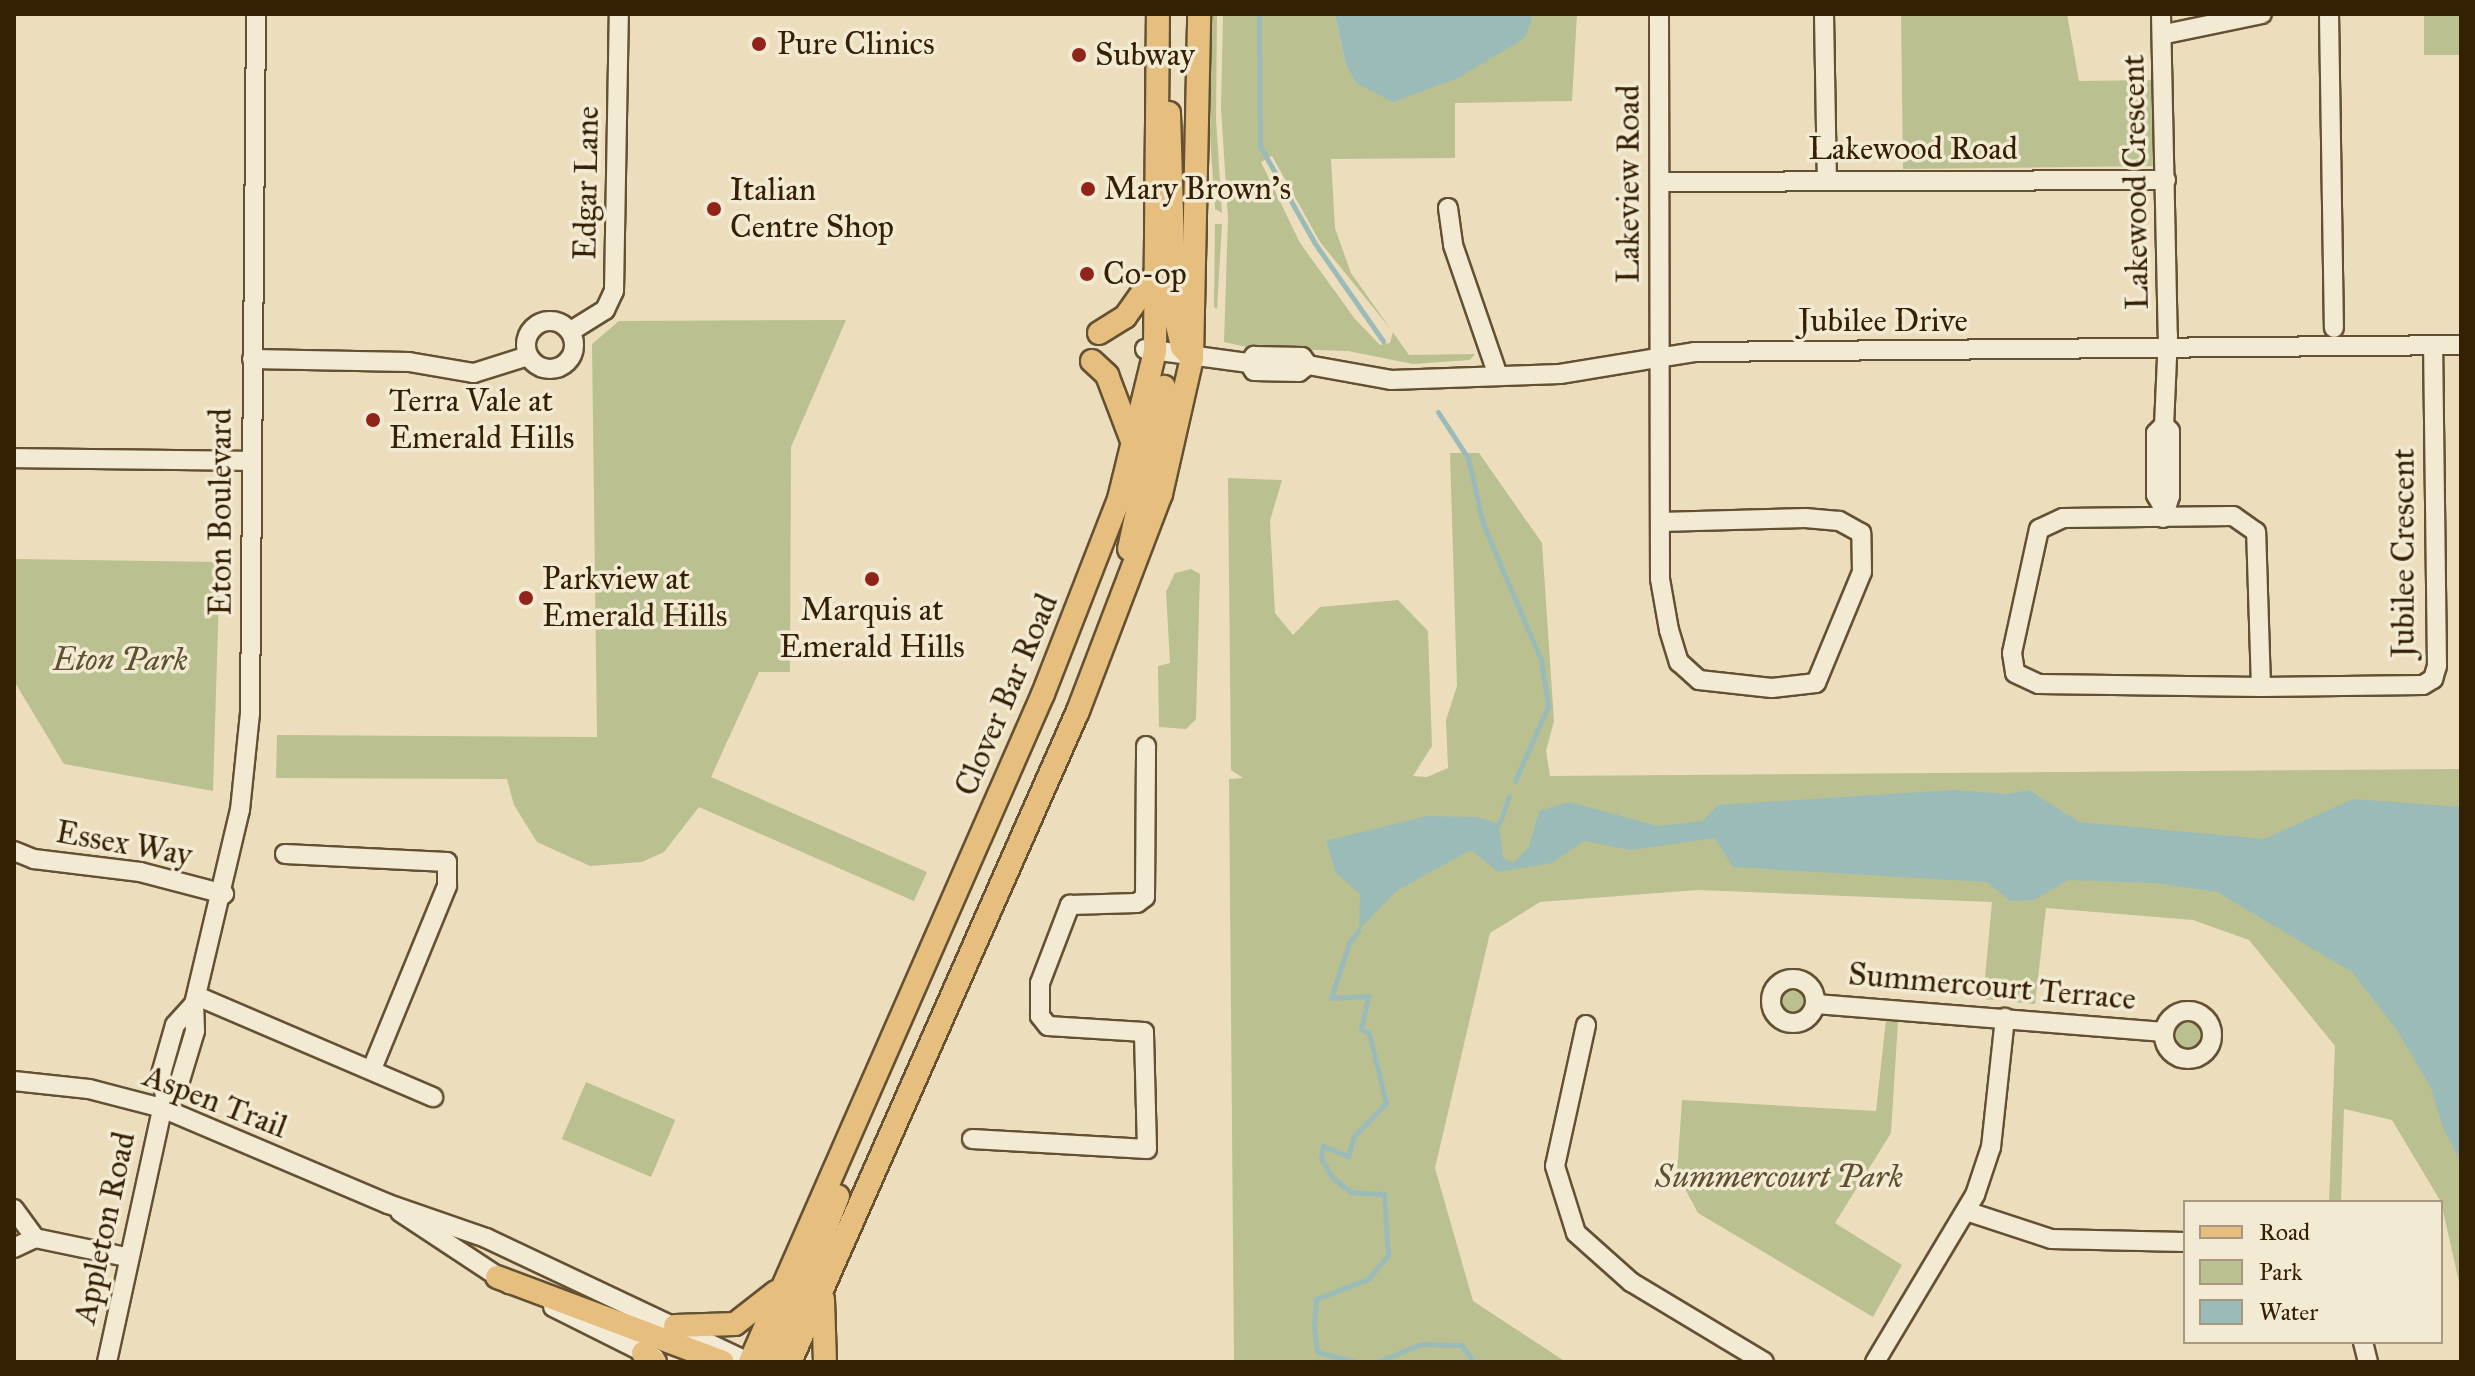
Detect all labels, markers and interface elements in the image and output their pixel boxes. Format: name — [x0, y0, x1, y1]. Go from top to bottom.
place label: Pure Clinics — [777, 25, 935, 63]
marker: Pure Clinics — [748, 33, 770, 55]
place label: Subway — [1095, 36, 1195, 74]
marker: Subway — [1070, 46, 1088, 64]
street label: Lakewood Crescent — [2115, 54, 2157, 310]
street label: Lakeview Road — [1610, 85, 1648, 283]
street label: Edgar Lane — [566, 106, 608, 260]
street label: Lakewood Road — [1808, 130, 2018, 168]
place label: Mary Brown's — [1104, 170, 1291, 208]
place label: Italian Centre Shop — [730, 172, 894, 247]
marker: Mary Brown's — [1079, 180, 1097, 198]
marker: Italian Centre Shop — [705, 200, 723, 218]
place label: Co-op — [1103, 255, 1187, 293]
marker: Co-op — [1078, 265, 1096, 283]
street label: Jubilee Drive — [1798, 302, 1968, 340]
place label: Terra Vale at Emerald Hills — [389, 383, 575, 458]
street label: Eton Boulevard — [202, 408, 240, 616]
marker: Terra Vale at Emerald Hills — [364, 411, 382, 429]
street label: Jubilee Crescent — [2385, 448, 2423, 658]
place label: Parkview at Emerald Hills — [542, 561, 728, 636]
marker: Marquis at Emerald Hills — [863, 570, 881, 588]
street label: Clover Bar Road — [947, 588, 1067, 802]
marker: Parkview at Emerald Hills — [517, 589, 535, 607]
place label: Marquis at Emerald Hills — [779, 592, 965, 667]
park label: Eton Park — [52, 641, 188, 679]
street label: Essex Way — [53, 813, 195, 875]
street label: Summercourt Terrace — [1847, 955, 2137, 1019]
street label: Aspen Trail — [138, 1057, 292, 1147]
street label: Appleton Road — [66, 1128, 144, 1328]
park label: Summercourt Park — [1655, 1158, 1903, 1196]
legend — [2183, 1200, 2443, 1344]
text: Road — [2259, 1217, 2310, 1247]
text: Park — [2259, 1257, 2302, 1287]
text: Water — [2259, 1297, 2318, 1327]

